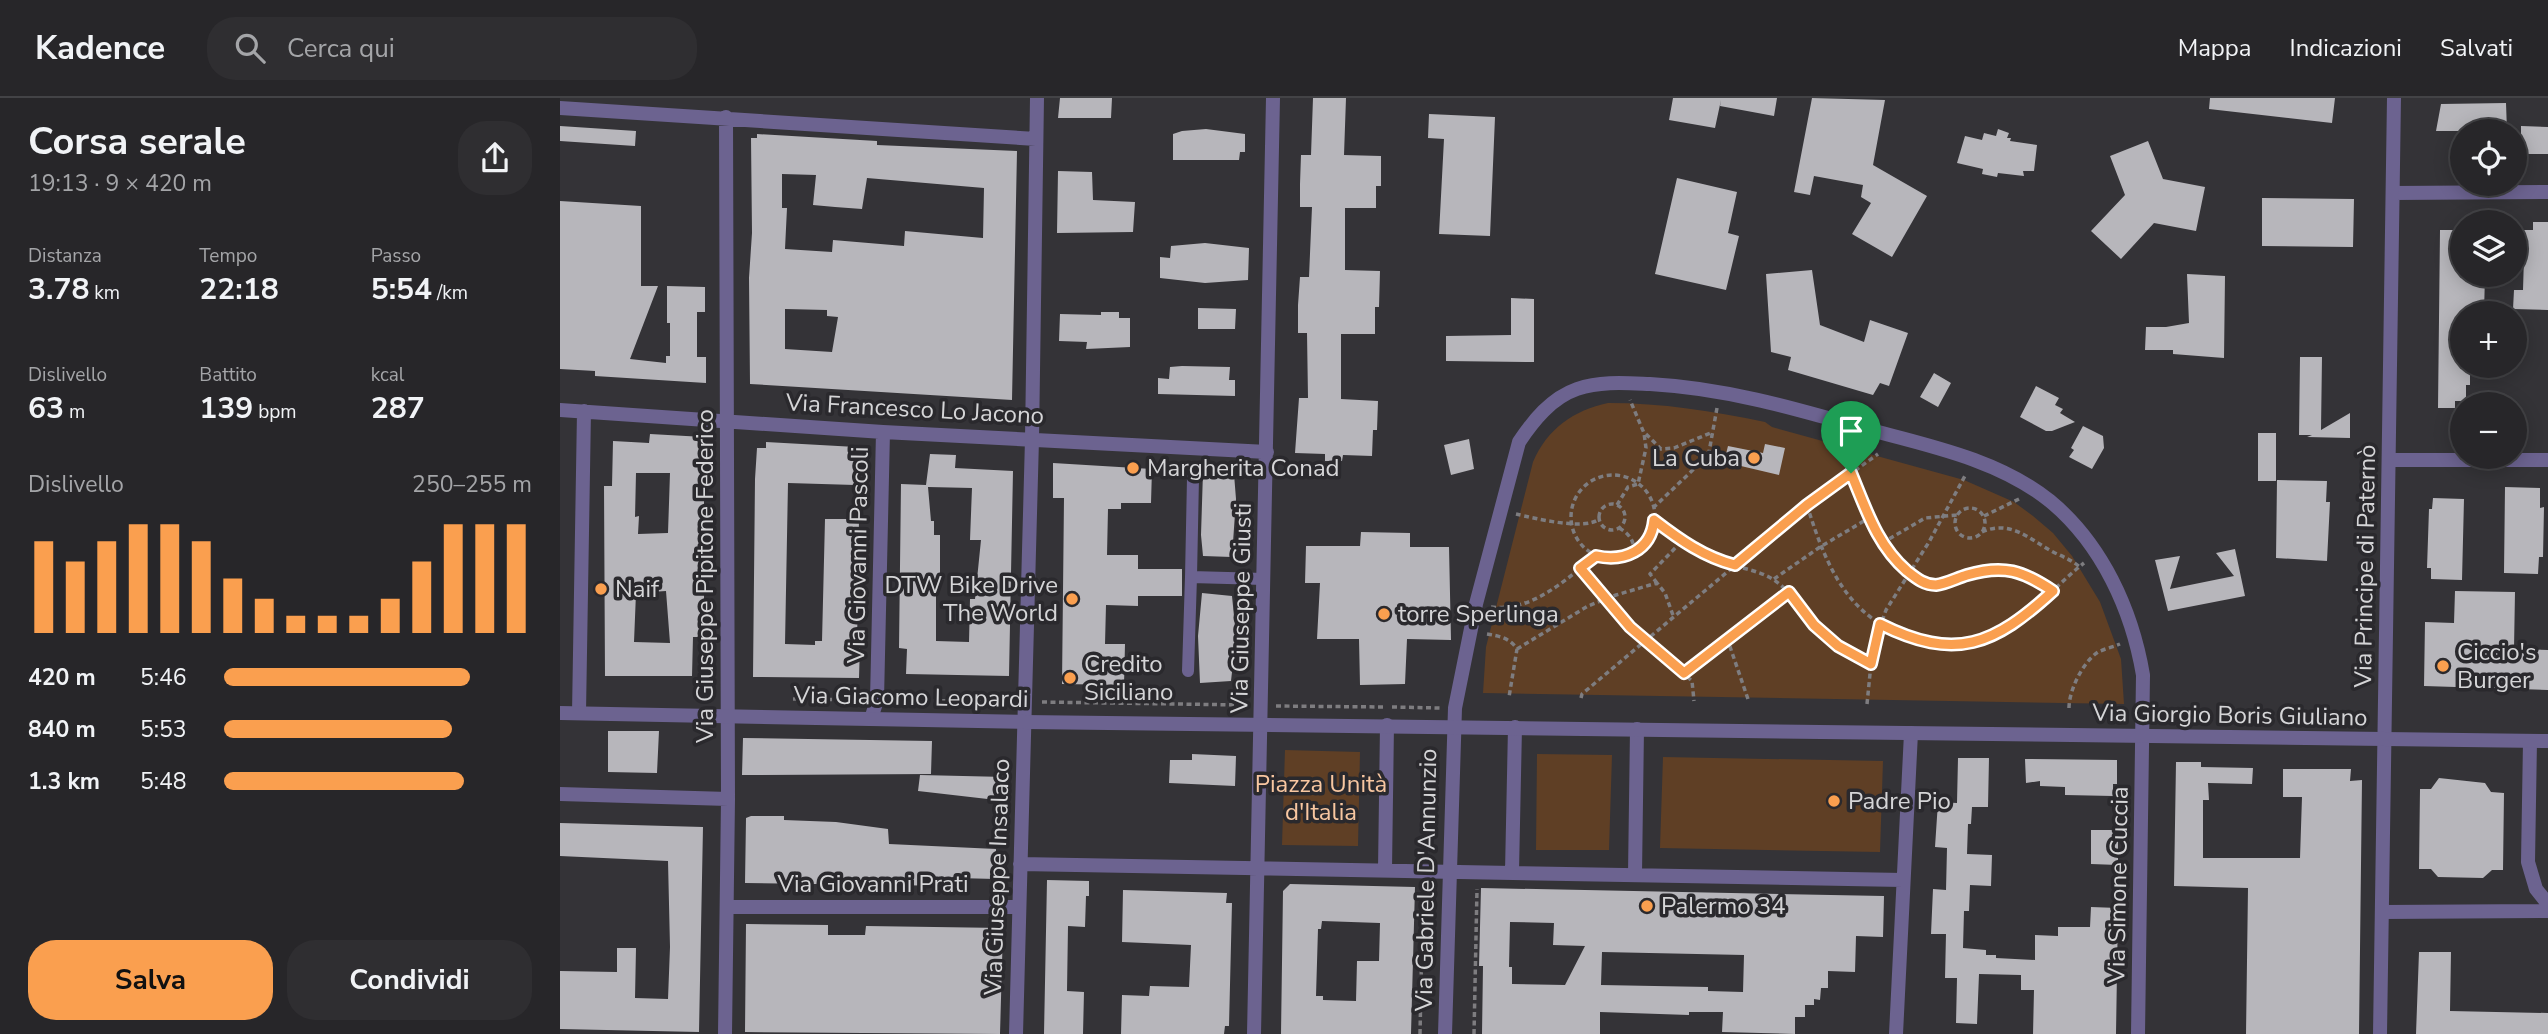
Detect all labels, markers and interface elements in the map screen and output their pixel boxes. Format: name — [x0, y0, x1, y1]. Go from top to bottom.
search box — [207, 17, 697, 80]
text: Kadence — [35, 26, 165, 71]
icon: search — [231, 29, 269, 67]
text: Cerca qui — [287, 31, 395, 66]
text: Mappa — [2178, 32, 2252, 64]
text: Indicazioni — [2290, 32, 2402, 64]
text: Salvati — [2440, 32, 2513, 64]
text: Corsa serale — [28, 116, 246, 167]
map controls — [2450, 119, 2527, 469]
button: locate — [2450, 119, 2527, 196]
button: share — [458, 121, 532, 195]
text: 19:13 · 9 × 420 m — [28, 168, 212, 199]
button: layers — [2450, 210, 2527, 287]
text: Distanza — [28, 243, 102, 269]
text: Tempo — [199, 243, 257, 269]
text: Passo — [371, 243, 421, 269]
text: 3.78 — [28, 269, 89, 310]
text: 22:18 — [199, 269, 279, 310]
text: 5:54 — [371, 269, 432, 310]
text: km — [89, 280, 120, 306]
text: /km — [432, 280, 468, 306]
button: + — [2450, 301, 2527, 378]
text: Dislivello — [28, 362, 107, 388]
text: Battito — [199, 362, 257, 388]
text: kcal — [371, 362, 404, 388]
street label: Via Francesco Lo Jacono — [784, 386, 1045, 432]
text: 63 — [28, 388, 64, 429]
text: 139 — [199, 388, 253, 429]
text: 287 — [371, 388, 425, 429]
button: − — [2450, 392, 2527, 469]
text: m — [64, 399, 85, 425]
text: bpm — [253, 399, 297, 425]
pin — [1821, 401, 1881, 473]
street label: Via Giuseppe Pipitone Federico — [689, 409, 721, 744]
icon: arrive — [1832, 412, 1870, 450]
place label: La Cuba — [1652, 442, 1740, 474]
street label: Via Principe di Paternò — [2347, 444, 2383, 689]
street label: Via Giovanni Pascoli — [840, 446, 876, 665]
marker: La Cuba — [1746, 450, 1762, 466]
place label: Margherita Conad — [1147, 452, 1340, 484]
marker: Margherita Conad — [1125, 460, 1141, 476]
text: Dislivello — [28, 469, 124, 500]
text: 250–255 m — [412, 469, 532, 500]
street label: Via Giuseppe Giusti — [1223, 502, 1259, 715]
place label: DTW Bike Drive The World — [885, 569, 1058, 629]
place label: Naif — [615, 573, 660, 605]
marker: Naif — [593, 581, 609, 597]
marker: DTW Bike Drive The World — [1064, 591, 1080, 607]
place label: torre Sperlinga — [1398, 598, 1559, 630]
marker: torre Sperlinga — [1376, 606, 1392, 622]
place label: Ciccio's Burger — [2457, 636, 2536, 696]
place label: Credito Siciliano — [1084, 648, 1173, 708]
marker: Ciccio's Burger — [2435, 658, 2451, 674]
text: 420 m — [28, 662, 96, 693]
text: 5:46 — [140, 662, 187, 693]
marker: Credito Siciliano — [1062, 670, 1078, 686]
street label: Via Giacomo Leopardi — [792, 679, 1029, 715]
street label: Via Giorgio Boris Giuliano — [2091, 697, 2368, 733]
text: 840 m — [28, 714, 96, 745]
text: 5:53 — [140, 714, 187, 745]
street label: Via Gabriele D'Annunzio — [1408, 748, 1444, 1013]
street label: Via Giuseppe Insalaco — [977, 758, 1017, 997]
text: 1.3 km — [28, 766, 100, 797]
text: 5:48 — [140, 766, 187, 797]
park label: Piazza Unità d'Italia — [1255, 768, 1387, 828]
place label: Padre Pio — [1848, 785, 1951, 817]
street label: Via Simone Cuccia — [2100, 786, 2136, 985]
marker: Padre Pio — [1826, 793, 1842, 809]
street label: Via Giovanni Prati — [776, 868, 969, 900]
place label: Palermo 34 — [1661, 890, 1786, 922]
marker: Palermo 34 — [1639, 898, 1655, 914]
button: Salva — [28, 940, 273, 1020]
button: Condividi — [287, 940, 532, 1020]

